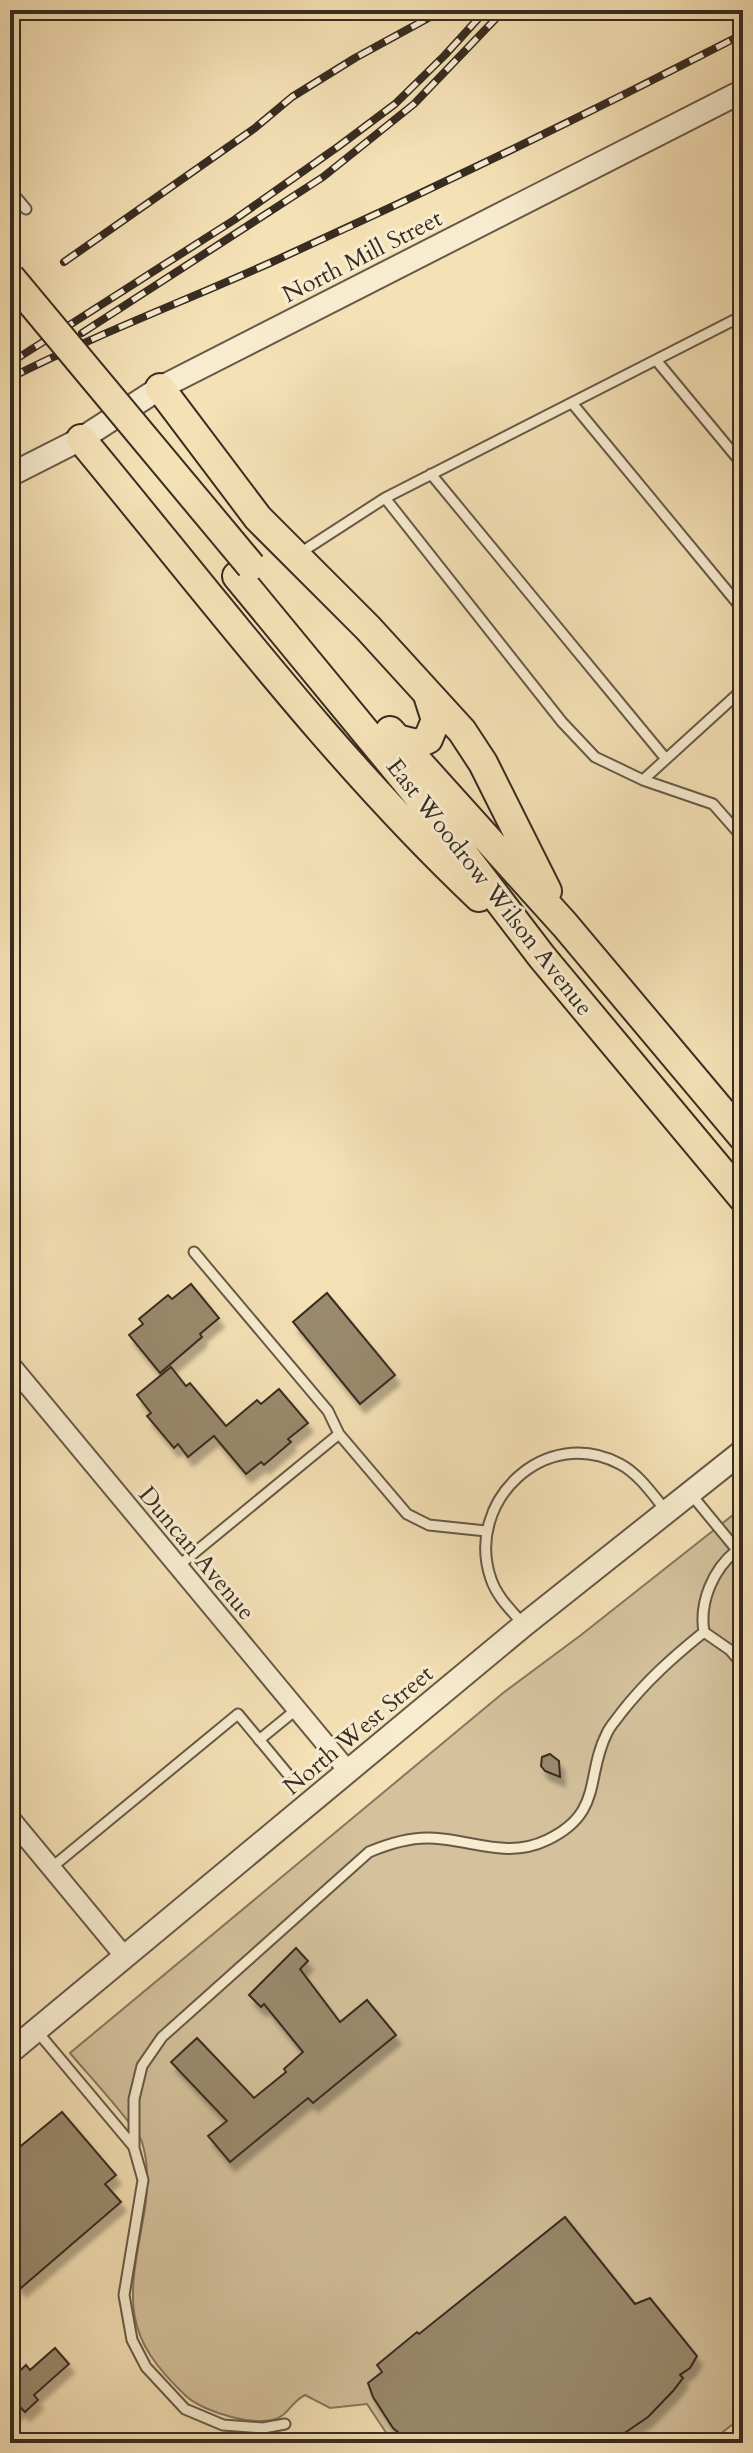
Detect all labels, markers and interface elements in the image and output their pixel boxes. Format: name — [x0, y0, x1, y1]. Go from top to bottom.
street label: North Mill Street — [277, 202, 448, 311]
street label: East Woodrow Wilson Avenue — [379, 752, 601, 1023]
street label: Duncan Avenue — [131, 1479, 262, 1627]
street label: North West Street — [276, 1658, 441, 1803]

